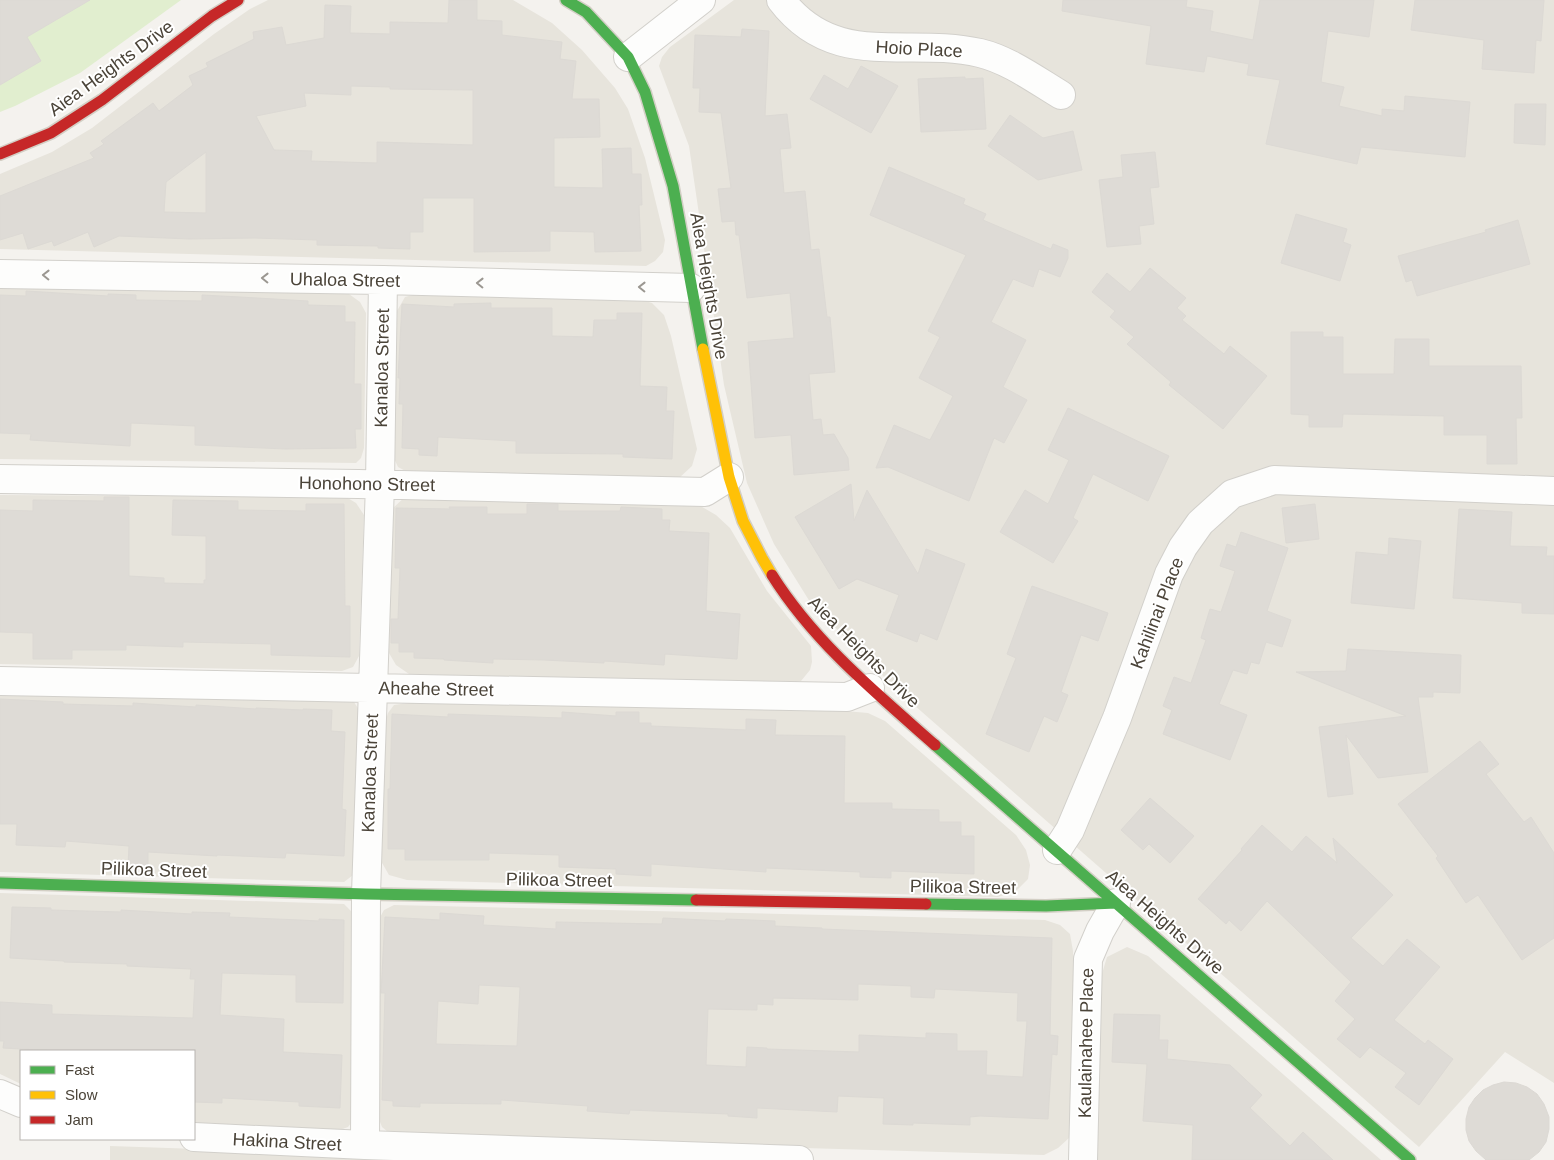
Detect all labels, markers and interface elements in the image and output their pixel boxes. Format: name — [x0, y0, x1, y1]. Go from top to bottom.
street label: Aiea Heights Drive — [45, 16, 177, 120]
street label: Hoio Place — [875, 37, 963, 61]
street label: Aiea Heights Drive — [686, 211, 732, 361]
street label: Uhaloa Street — [290, 269, 400, 291]
one-way arrow — [42, 270, 50, 280]
one-way arrow — [260, 273, 268, 284]
one-way arrow — [475, 278, 483, 288]
one-way arrow — [638, 282, 646, 292]
street label: Kanaloa Street — [371, 308, 393, 428]
street label: Honohono Street — [299, 473, 435, 495]
street label: Kahilinai Place — [1127, 554, 1187, 672]
street label: Aiea Heights Drive — [804, 592, 924, 712]
street label: Aheahe Street — [378, 678, 494, 700]
street label: Kanaloa Street — [358, 713, 382, 833]
street label: Pilikoa Street — [101, 858, 207, 882]
street label: Aiea Heights Drive — [1102, 866, 1228, 978]
street label: Pilikoa Street — [506, 869, 612, 891]
street label: Pilikoa Street — [910, 876, 1016, 898]
street label: Kaulainahee Place — [1075, 968, 1097, 1118]
legend — [20, 1050, 195, 1140]
text: Fast — [65, 1061, 95, 1078]
text: Slow — [65, 1086, 98, 1103]
text: Jam — [65, 1111, 93, 1128]
street label: Hakina Street — [232, 1129, 342, 1155]

